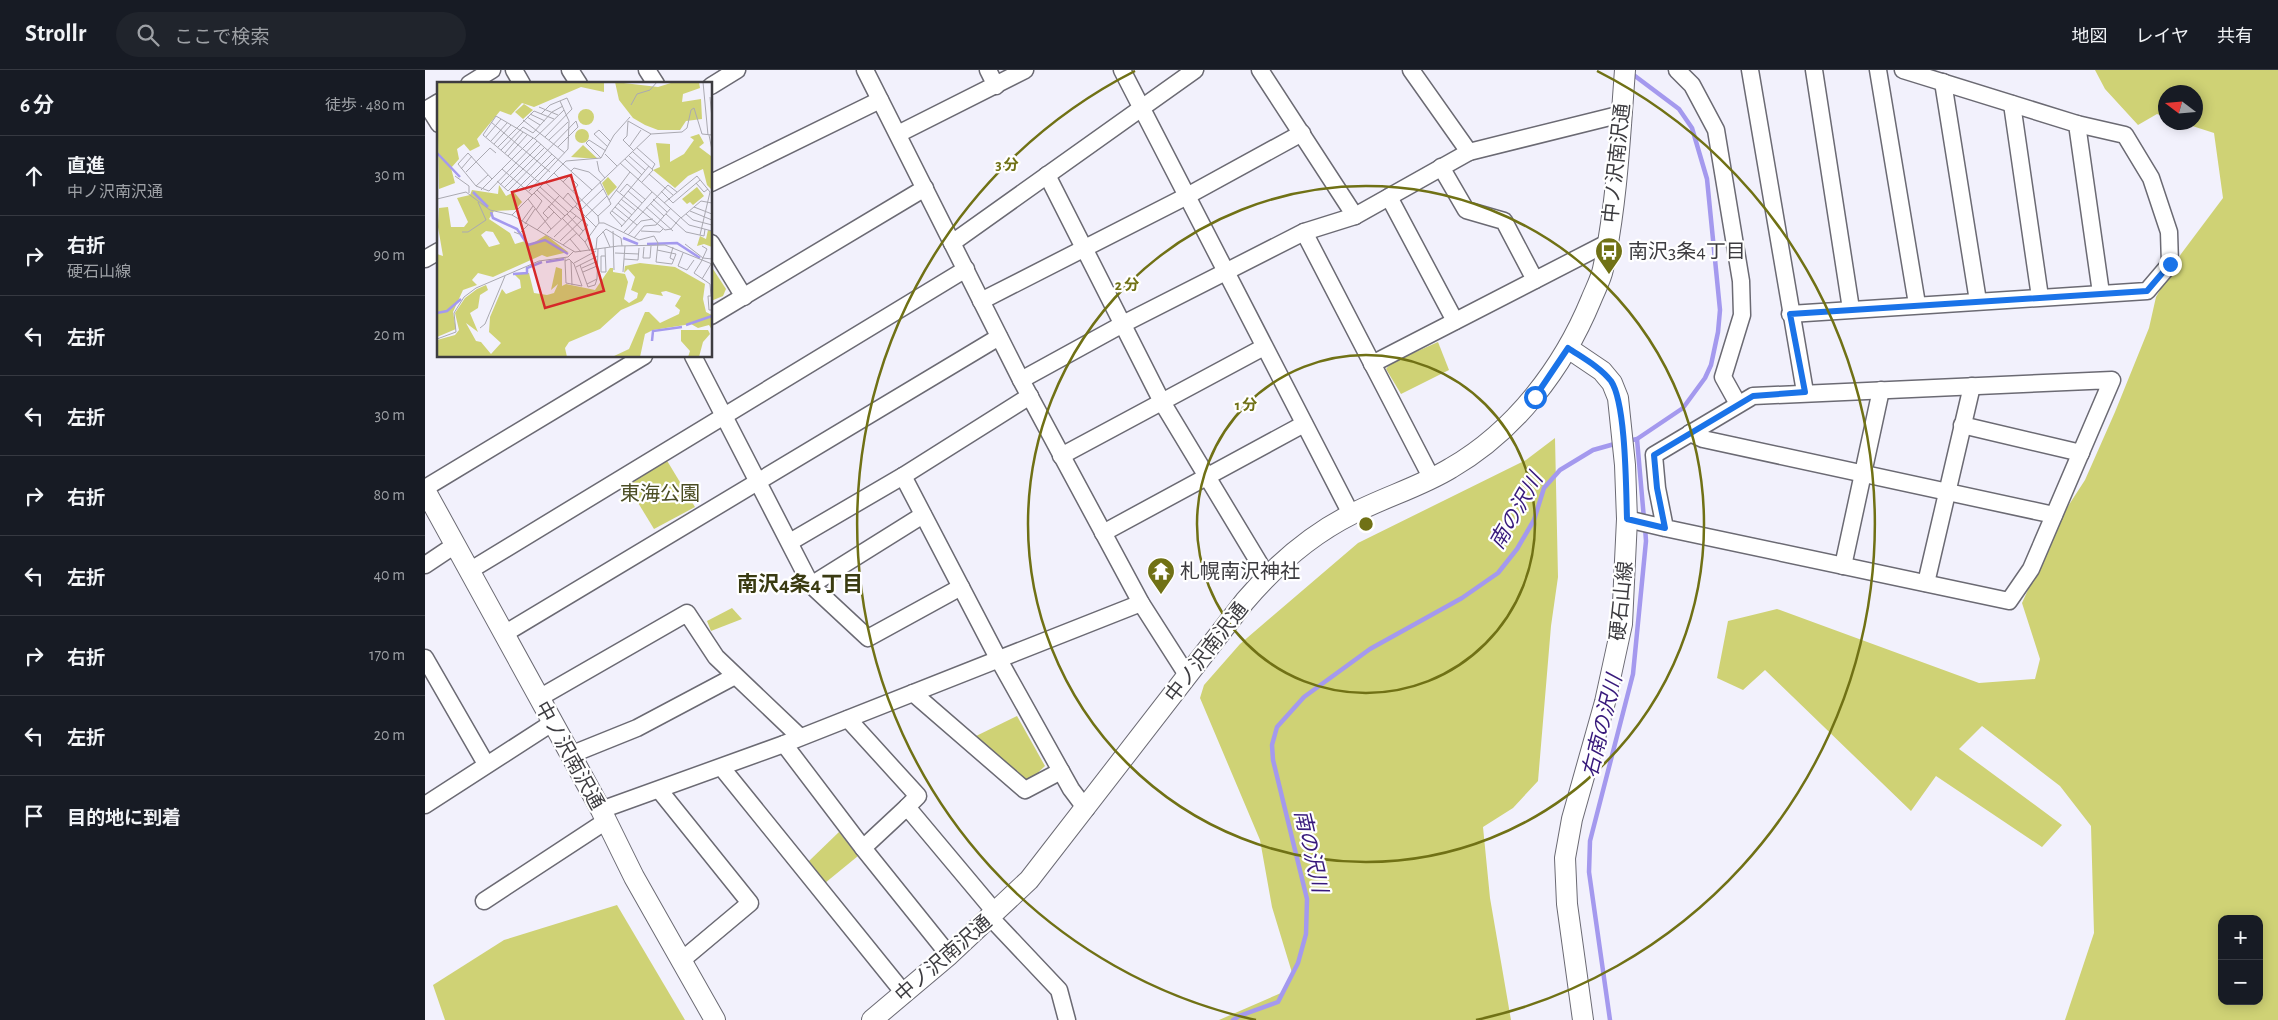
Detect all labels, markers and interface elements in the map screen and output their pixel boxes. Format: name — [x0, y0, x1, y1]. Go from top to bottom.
search box — [116, 12, 466, 57]
icon: search — [134, 21, 162, 49]
text: Strollr — [25, 22, 86, 46]
text: ここで検索 — [174, 28, 269, 47]
text: 地図 — [2072, 28, 2108, 46]
text: レイヤ — [2136, 28, 2189, 46]
text: 共有 — [2217, 28, 2253, 46]
inset map — [437, 82, 713, 358]
north arrow — [2158, 85, 2203, 130]
text: 6 分 — [20, 95, 54, 116]
text: 徒歩 · 480 m — [325, 97, 405, 113]
street label: 中ノ沢南沢通 — [1600, 102, 1633, 224]
text: 直進 — [67, 157, 105, 176]
text: 3 分 — [995, 157, 1019, 173]
icon: ahead — [20, 162, 48, 190]
text: 30 m — [375, 167, 405, 183]
text: 中ノ沢南沢通 — [67, 184, 163, 200]
bus stop icon: 南沢3条4丁目 — [1594, 236, 1624, 275]
text: 右折 — [67, 237, 105, 256]
place label: 南沢3条4丁目 — [1628, 241, 1746, 262]
icon: right — [20, 242, 48, 270]
text: 90 m — [374, 247, 405, 263]
route end — [2159, 253, 2182, 276]
text: 硬石山線 — [67, 264, 131, 280]
text: 2 分 — [1115, 277, 1139, 293]
icon: left — [20, 322, 48, 350]
text: 20 m — [374, 327, 405, 343]
text: 左折 — [67, 329, 105, 348]
route start — [1524, 386, 1547, 409]
text: 1 分 — [1235, 397, 1257, 413]
icon: left — [20, 402, 48, 430]
text: 30 m — [375, 407, 405, 423]
text: 左折 — [67, 409, 105, 428]
water label: 南の沢川 — [1485, 467, 1548, 553]
icon: right — [20, 482, 48, 510]
park label: 東海公園 — [620, 483, 700, 504]
text: 80 m — [374, 487, 405, 503]
text: 右折 — [67, 489, 105, 508]
centre of rings — [1357, 515, 1375, 533]
temple icon: 札幌南沢神社 — [1146, 556, 1176, 595]
street label: 硬石山線 — [1606, 560, 1636, 642]
place label: 札幌南沢神社 — [1180, 561, 1300, 582]
icon: left — [20, 562, 48, 590]
text: 40 m — [373, 567, 405, 583]
text: 左折 — [67, 569, 105, 588]
district label: 南沢4条4丁目 — [737, 573, 863, 595]
street label: 中ノ沢南沢通 — [1161, 599, 1252, 706]
icon: right — [20, 642, 48, 670]
text: 170 m — [369, 647, 405, 663]
text: 右折 — [67, 649, 105, 668]
water label: 右南の沢川 — [1579, 670, 1626, 780]
street label: 中ノ沢南沢通 — [531, 698, 608, 813]
icon: left — [20, 722, 48, 750]
text: 20 m — [374, 727, 405, 743]
text: 左折 — [67, 729, 105, 748]
icon: arrive — [20, 802, 48, 830]
water label: 南の沢川 — [1291, 808, 1332, 896]
text: 目的地に到着 — [67, 809, 181, 828]
street label: 中ノ沢南沢通 — [891, 911, 995, 1006]
map controls — [2218, 915, 2263, 1005]
button: + — [2218, 915, 2263, 960]
button: − — [2218, 960, 2263, 1005]

